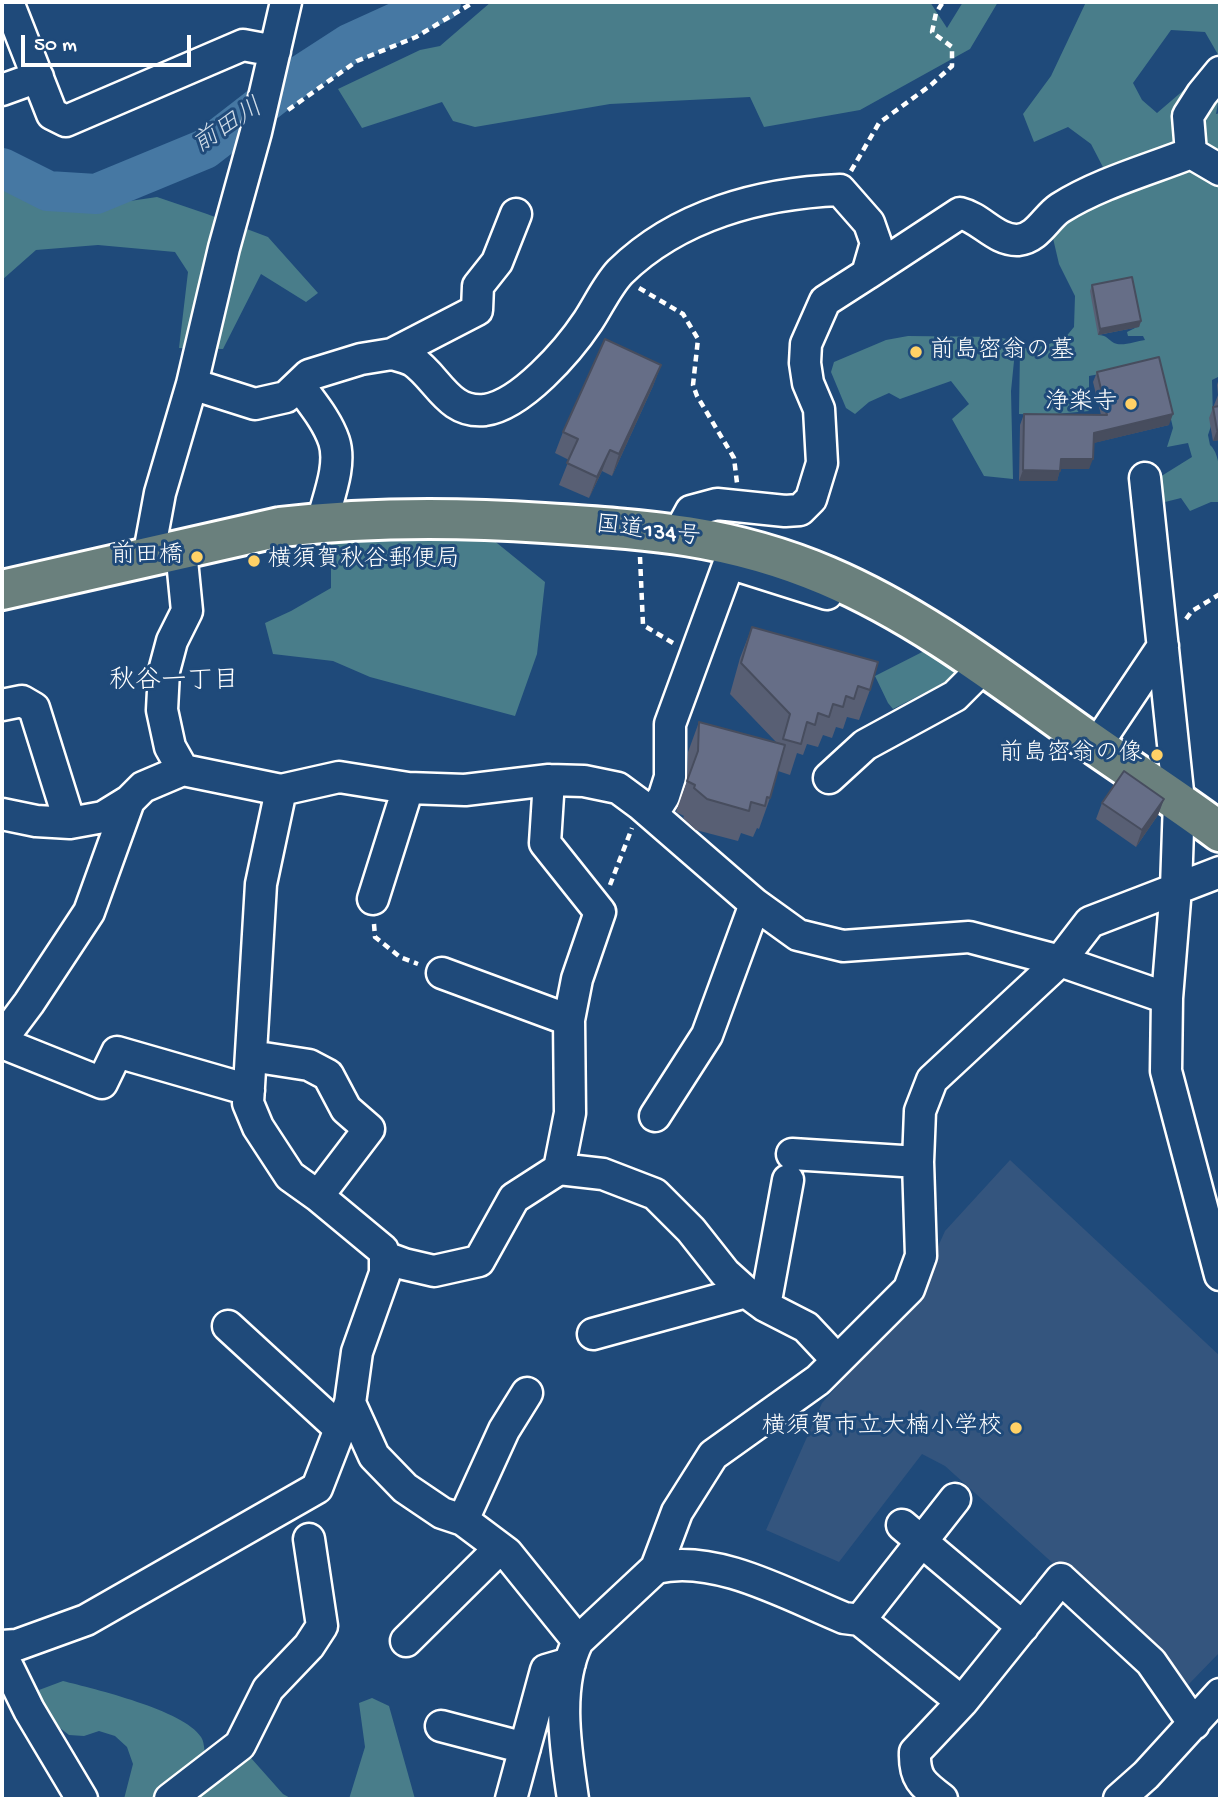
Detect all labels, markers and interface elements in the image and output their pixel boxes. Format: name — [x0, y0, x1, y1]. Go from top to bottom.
scale bar — [24, 21, 194, 65]
text: 50 m — [34, 34, 77, 59]
water label: 前田川 — [188, 94, 270, 162]
place label: 前島密翁の墓 — [930, 338, 1074, 366]
marker: 前島密翁の墓 — [908, 344, 924, 360]
place label: 浄楽寺 — [1045, 390, 1117, 418]
marker: 浄楽寺 — [1123, 396, 1139, 412]
street label: 国道134号 — [594, 512, 702, 554]
place label: 前田橋 — [111, 543, 183, 571]
place label: 横須賀秋谷郵便局 — [268, 547, 460, 575]
marker: 前田橋 — [189, 549, 205, 565]
marker: 横須賀秋谷郵便局 — [246, 553, 262, 569]
district label: 秋谷一丁目 — [109, 667, 239, 699]
place label: 前島密翁の像 — [999, 741, 1143, 769]
marker: 前島密翁の像 — [1149, 747, 1165, 763]
place label: 横須賀市立大楠小学校 — [762, 1414, 1002, 1442]
marker: 横須賀市立大楠小学校 — [1008, 1420, 1024, 1436]

